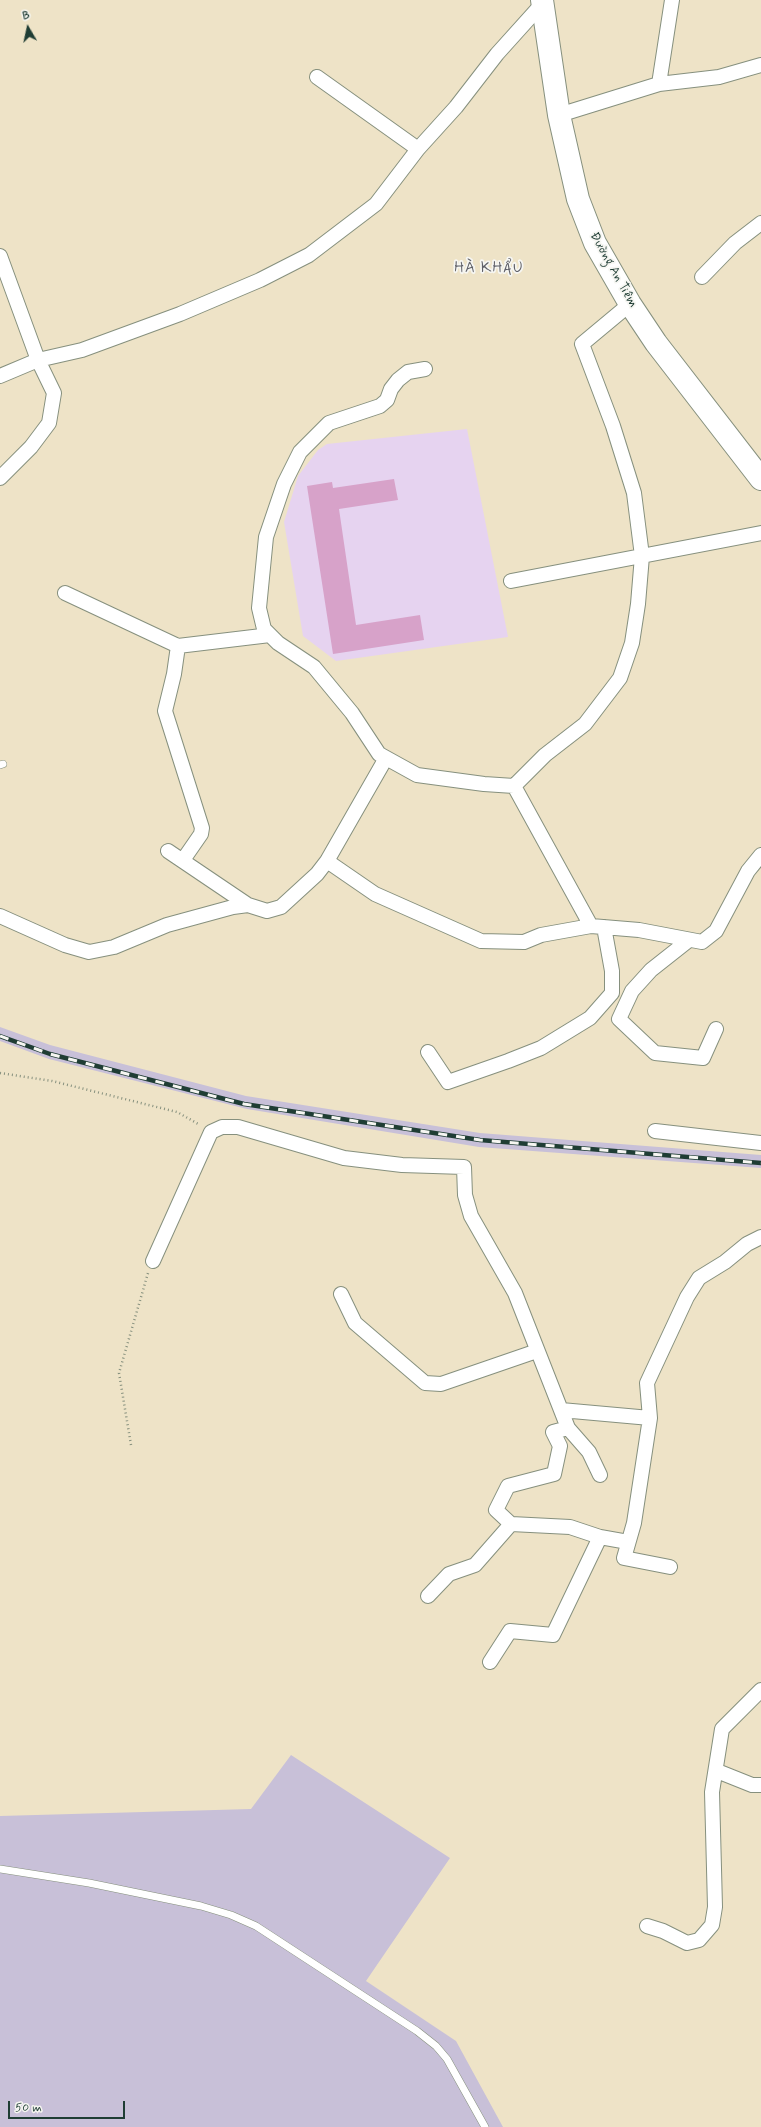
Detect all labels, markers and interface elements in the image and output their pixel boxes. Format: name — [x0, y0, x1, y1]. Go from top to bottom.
north arrow — [8, 8, 48, 48]
text: B — [22, 9, 31, 24]
street label: Đường An Tiêm — [586, 230, 640, 310]
district label: HÀ KHẨU — [455, 260, 523, 278]
scale bar — [10, 2093, 127, 2119]
text: 50 m — [15, 2100, 42, 2116]

